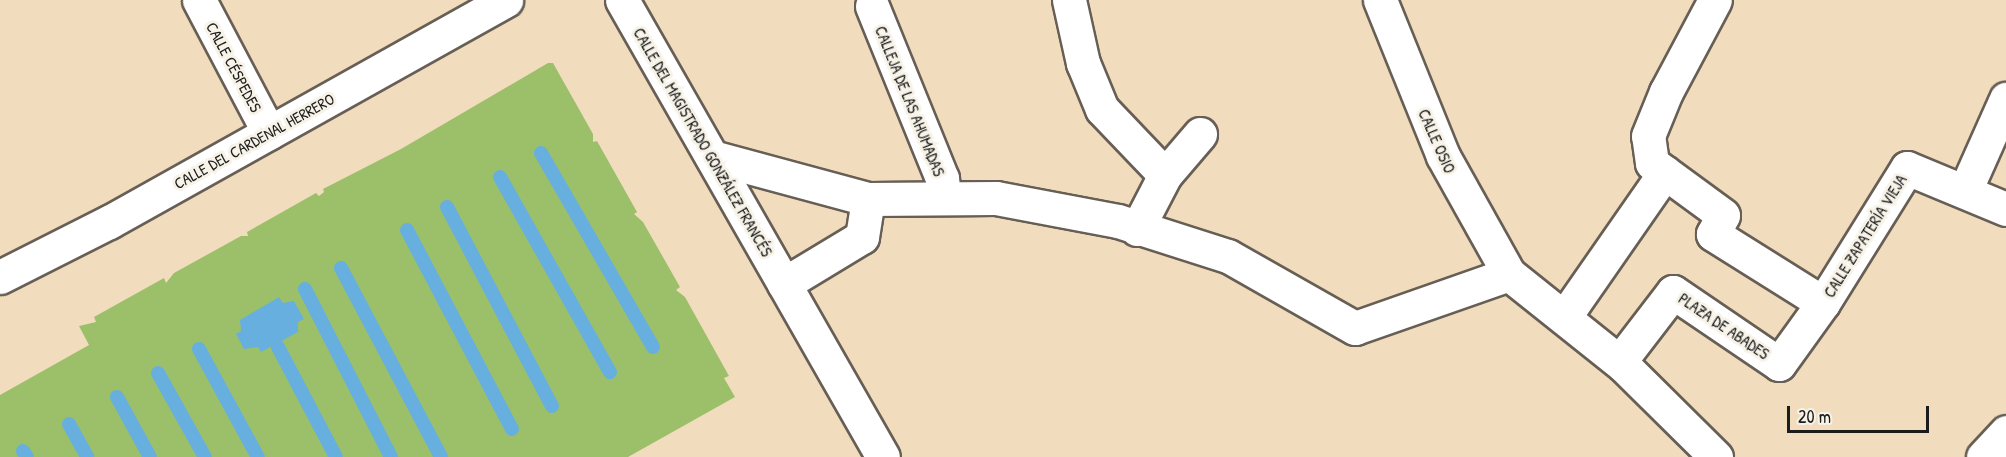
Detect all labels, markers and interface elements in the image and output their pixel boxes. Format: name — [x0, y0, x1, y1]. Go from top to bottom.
street label: CALLE CÉSPEDES — [202, 19, 266, 115]
street label: CALLEJA DE LAS AHUMADAS — [871, 23, 949, 179]
street label: CALLE DEL MAGISTRADO GONZÁLEZ FRANCÉS — [629, 24, 777, 260]
street label: CALLE DEL CARDENAL HERRERO — [170, 89, 338, 193]
street label: CALLE OSIO — [1414, 106, 1460, 176]
street label: CALLE ZAPATERÍA VIEJA — [1819, 171, 1911, 301]
street label: PLAZA DE ABADES — [1675, 289, 1773, 363]
scale bar — [1790, 394, 1932, 432]
text: 20 m — [1798, 404, 1831, 429]

